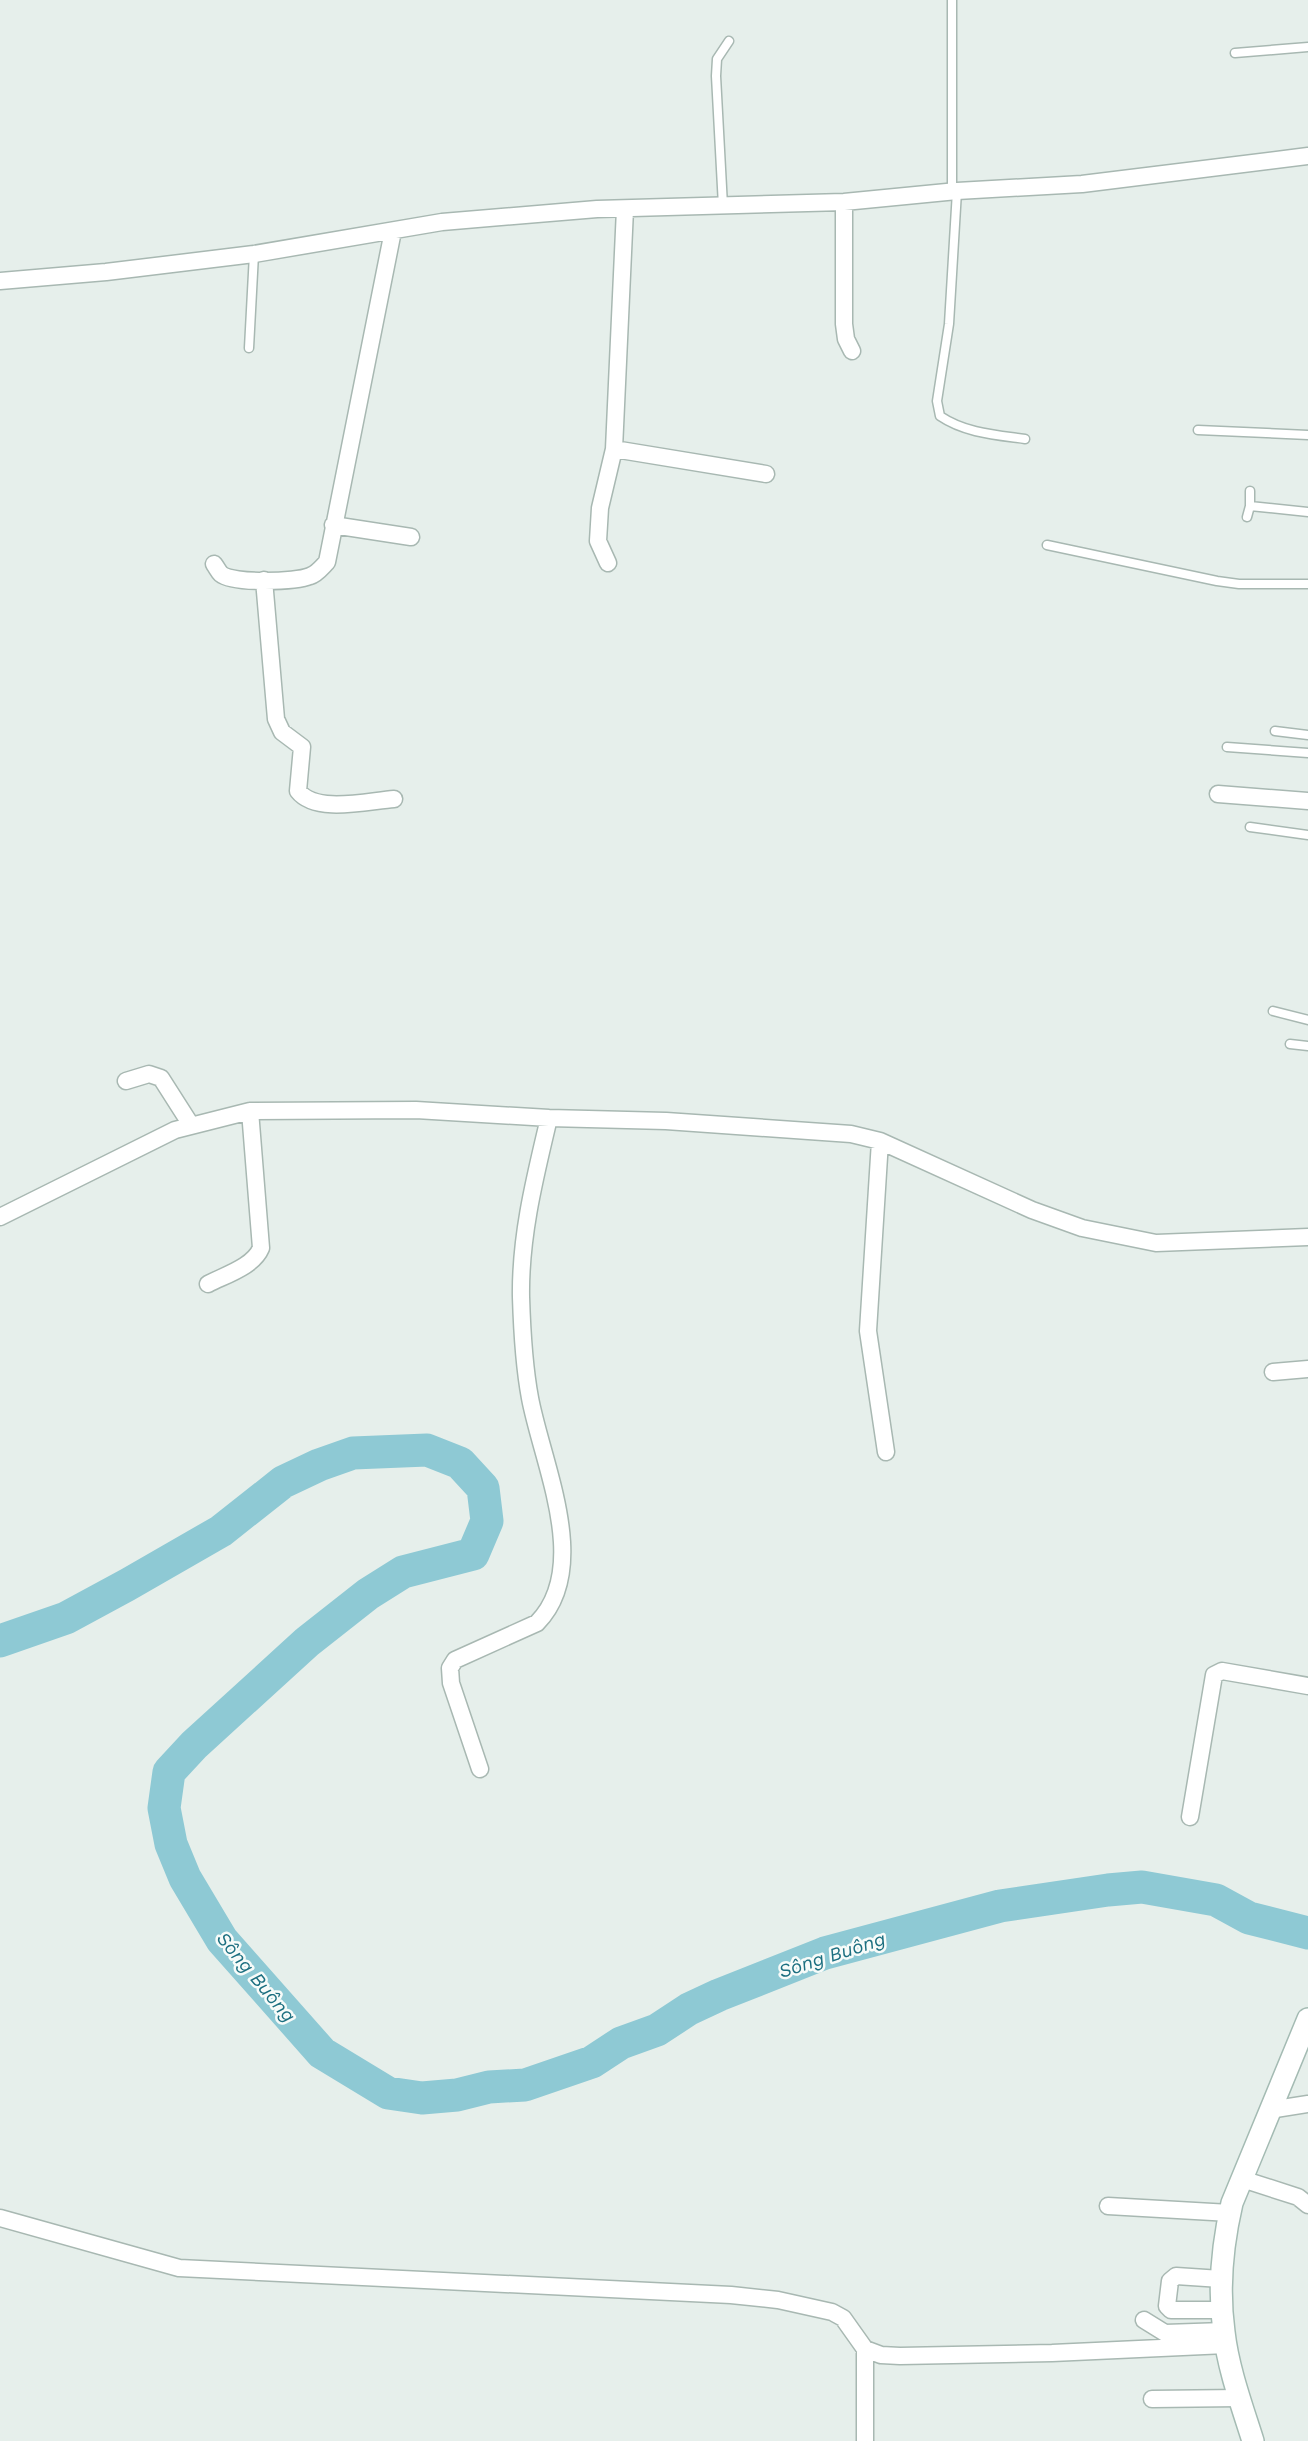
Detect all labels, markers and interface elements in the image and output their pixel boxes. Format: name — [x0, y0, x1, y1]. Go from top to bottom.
water label: Sông Buông — [212, 1927, 301, 2027]
water label: Sông Buông — [776, 1927, 889, 1983]

